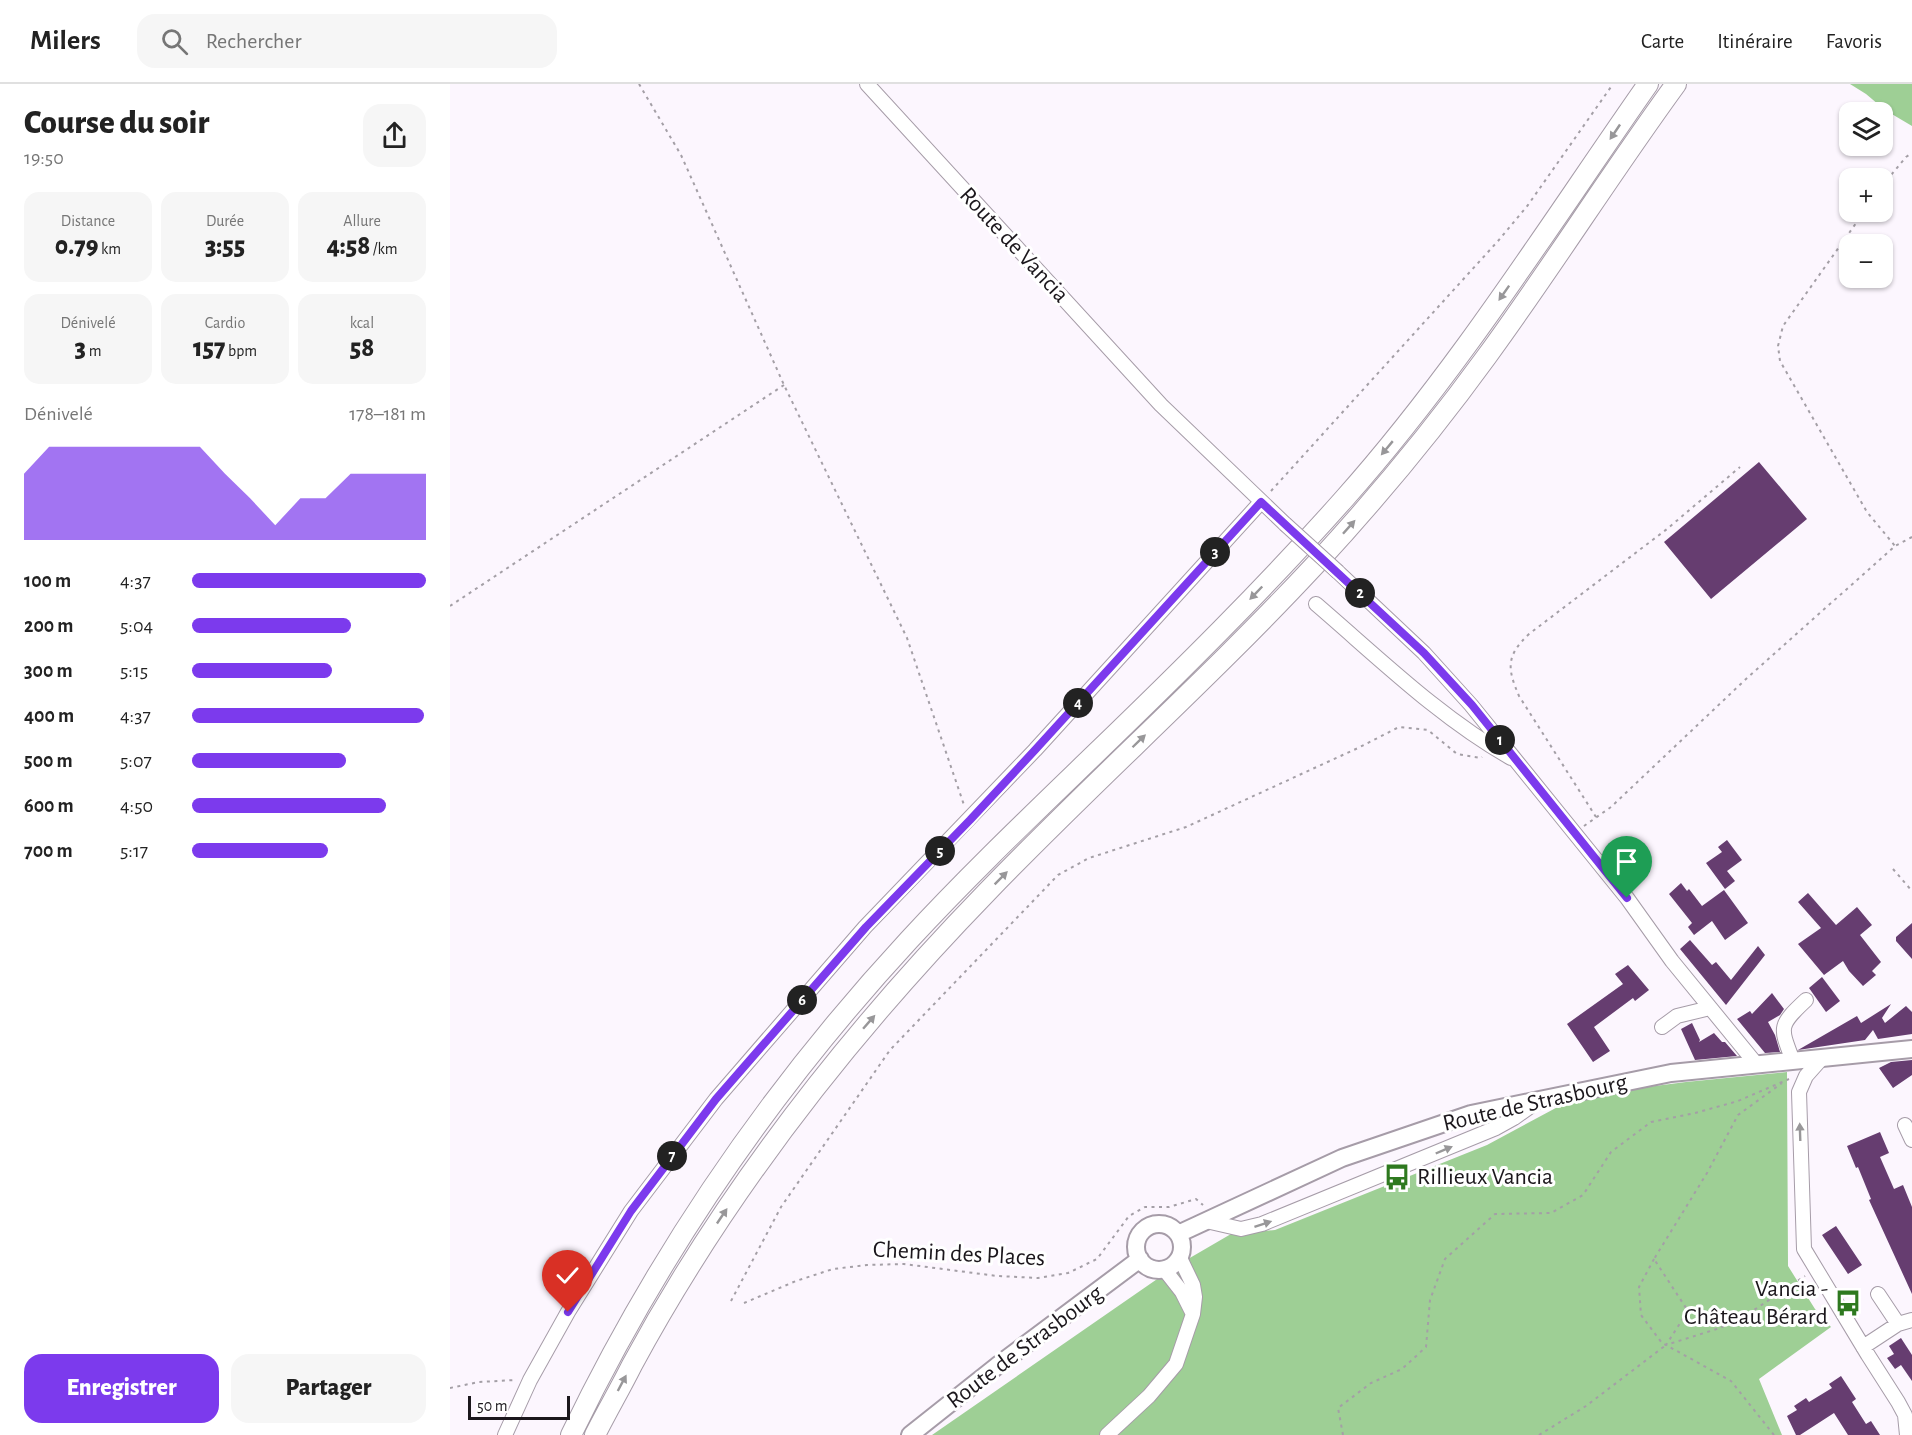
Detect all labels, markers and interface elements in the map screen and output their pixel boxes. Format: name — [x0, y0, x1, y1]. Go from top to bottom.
search box — [137, 14, 557, 68]
icon: search — [158, 25, 191, 58]
text: Milers — [30, 27, 101, 55]
text: Rechercher — [206, 30, 302, 52]
text: Carte — [1641, 31, 1684, 52]
text: Itinéraire — [1717, 31, 1793, 52]
text: Favoris — [1826, 31, 1882, 52]
map controls — [1839, 102, 1893, 288]
button: layers — [1839, 102, 1893, 156]
button: share — [363, 104, 426, 167]
text: Course du soir — [24, 107, 209, 140]
one-way arrow — [1609, 124, 1621, 140]
text: 19:50 — [24, 148, 64, 168]
button: + — [1839, 168, 1893, 222]
street label: Route de Vancia — [955, 183, 1073, 307]
text: Distance — [61, 213, 115, 229]
text: Durée — [206, 213, 244, 229]
text: Allure — [343, 213, 381, 229]
text: 0.79 — [55, 233, 98, 259]
text: 3:55 — [205, 233, 245, 259]
text: 4:58 — [326, 233, 370, 259]
button: − — [1839, 234, 1893, 288]
text: km — [98, 241, 121, 257]
text: /km — [370, 241, 398, 257]
one-way arrow — [1498, 284, 1510, 300]
text: Dénivelé — [60, 315, 116, 331]
text: Cardio — [205, 315, 245, 331]
text: kcal — [350, 315, 374, 331]
text: 3 — [75, 335, 86, 361]
text: 157 — [193, 335, 225, 361]
text: 58 — [350, 335, 374, 361]
text: m — [86, 343, 101, 359]
text: bpm — [225, 343, 257, 359]
text: Dénivelé — [24, 404, 93, 424]
text: 178–181 m — [349, 404, 426, 424]
one-way arrow — [1380, 440, 1393, 456]
one-way arrow — [1342, 520, 1355, 535]
pin: 3 — [1200, 537, 1230, 567]
text: 3 — [1212, 544, 1218, 560]
text: 100 m — [24, 571, 71, 591]
text: 4:37 — [120, 571, 151, 591]
pin: 2 — [1345, 578, 1375, 608]
text: 2 — [1356, 585, 1364, 601]
one-way arrow — [1250, 586, 1264, 600]
text: 200 m — [24, 616, 73, 636]
text: 5:04 — [120, 616, 153, 636]
text: 300 m — [24, 661, 73, 681]
text: 5:15 — [120, 661, 148, 681]
pin: 4 — [1063, 688, 1093, 718]
text: 4 — [1074, 695, 1082, 711]
text: 400 m — [24, 706, 74, 726]
text: 4:37 — [120, 706, 151, 726]
pin: 1 — [1485, 725, 1515, 755]
text: 1 — [1497, 732, 1503, 748]
one-way arrow — [1132, 735, 1146, 749]
text: 500 m — [24, 751, 73, 771]
text: 5:07 — [120, 751, 152, 771]
text: 600 m — [24, 796, 74, 816]
text: 4:50 — [120, 796, 153, 816]
pin: 5 — [925, 836, 955, 866]
pin — [1601, 836, 1652, 898]
text: 700 m — [24, 841, 73, 861]
text: 5:17 — [120, 841, 148, 861]
text: 5 — [937, 843, 943, 859]
icon: arrive — [1610, 845, 1643, 878]
one-way arrow — [993, 872, 1007, 886]
pin: 6 — [787, 985, 817, 1015]
text: 6 — [798, 992, 806, 1008]
one-way arrow — [862, 1015, 875, 1030]
street label: Route de Strasbourg — [1441, 1070, 1630, 1136]
one-way arrow — [1796, 1122, 1805, 1141]
pin: 7 — [657, 1141, 687, 1171]
one-way arrow — [1435, 1145, 1453, 1155]
text: 7 — [669, 1148, 675, 1164]
bus stop icon: Rillieux Vancia — [1382, 1162, 1412, 1192]
place label: Rillieux Vancia — [1417, 1165, 1553, 1189]
one-way arrow — [716, 1208, 728, 1224]
one-way arrow — [1254, 1218, 1272, 1228]
street label: Chemin des Places — [872, 1238, 1046, 1270]
pin — [542, 1250, 593, 1312]
icon: check — [551, 1259, 584, 1292]
place label: Vancia - Château Bérard — [1684, 1277, 1828, 1329]
street label: Route de Strasbourg — [943, 1281, 1108, 1413]
bus stop icon: Vancia - Château Bérard — [1833, 1288, 1863, 1318]
button: Enregistrer — [24, 1354, 219, 1423]
button: Partager — [231, 1354, 426, 1423]
one-way arrow — [617, 1374, 627, 1391]
scale bar — [468, 1393, 570, 1420]
text: 50 m — [477, 1398, 508, 1414]

